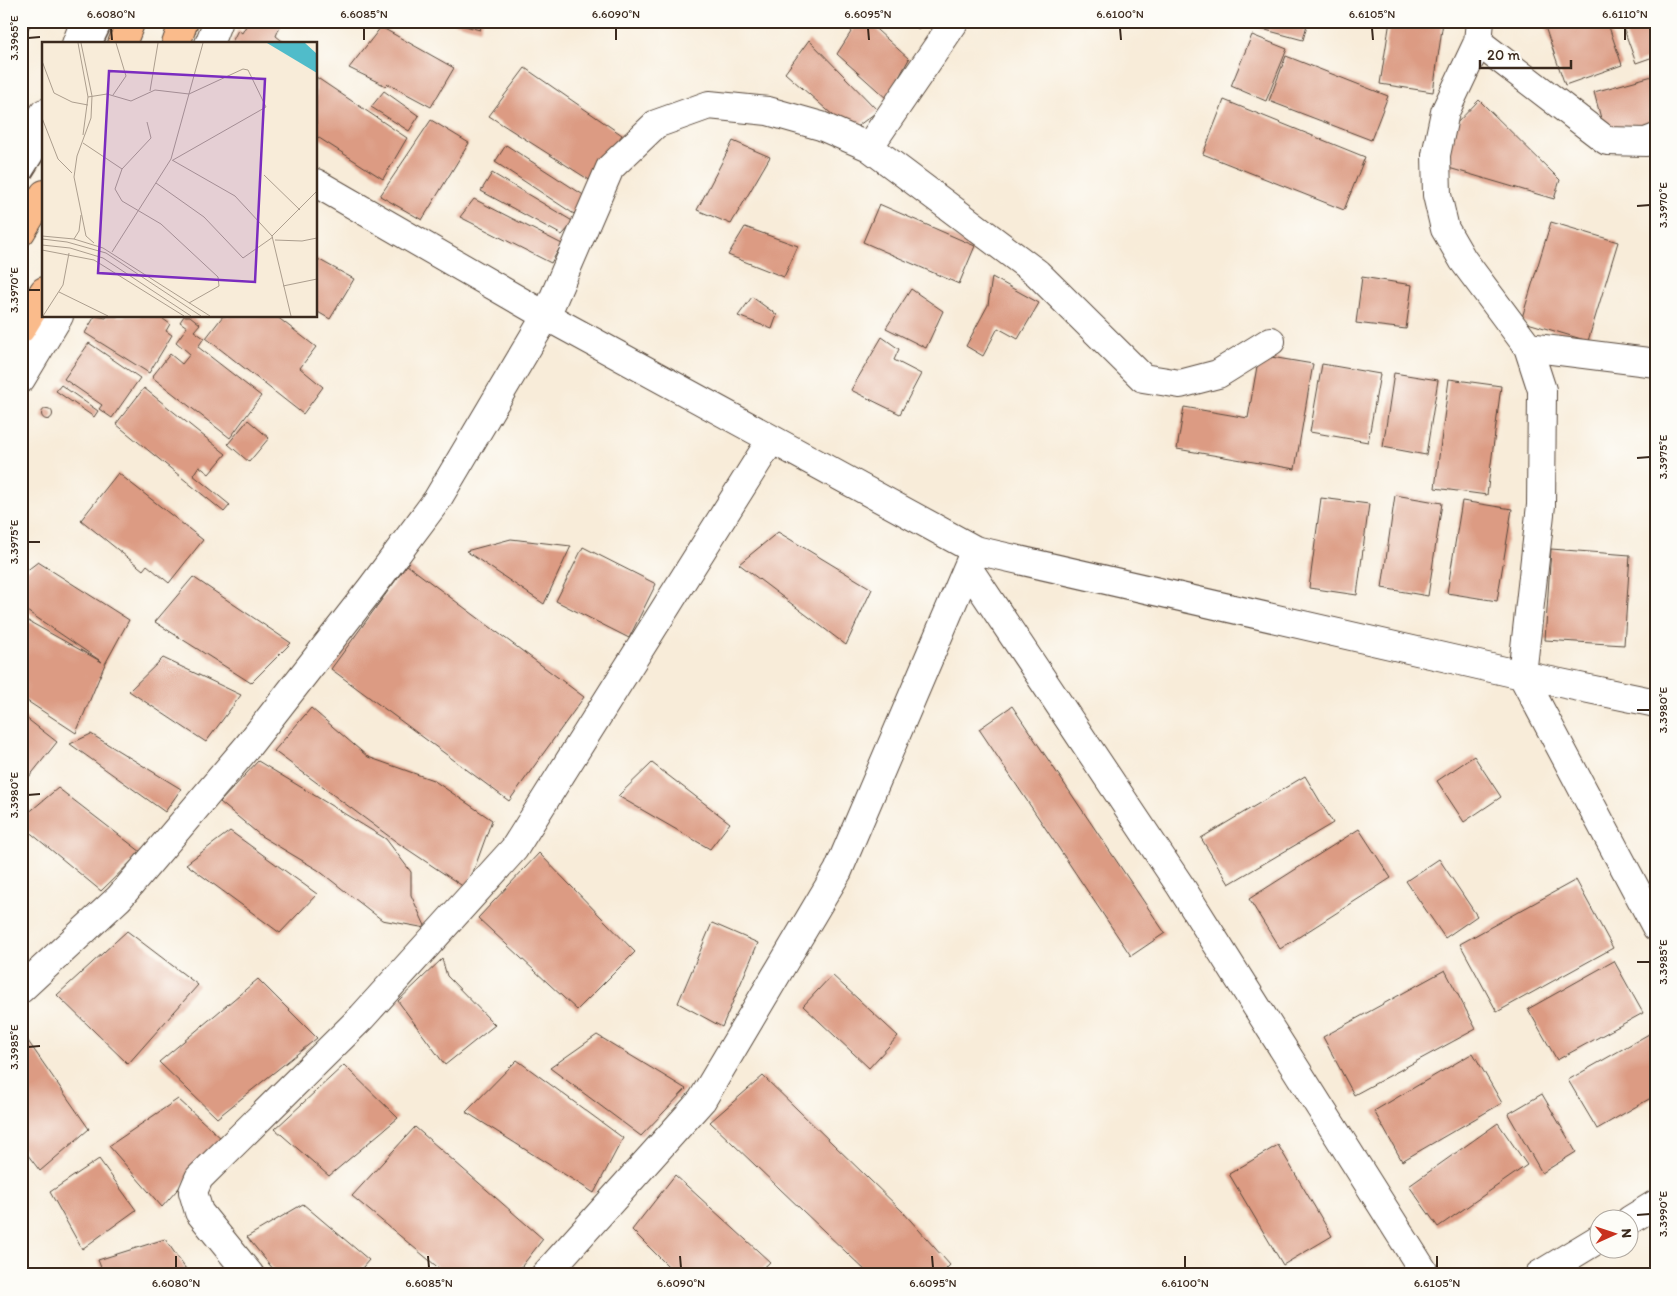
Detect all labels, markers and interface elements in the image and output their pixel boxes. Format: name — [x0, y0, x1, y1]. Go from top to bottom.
text: 6.6080°N — [87, 7, 135, 21]
text: 6.6085°N — [340, 7, 388, 21]
text: 6.6090°N — [592, 7, 640, 21]
text: 6.6095°N — [844, 7, 892, 21]
text: 6.6100°N — [1096, 7, 1144, 21]
text: 6.6105°N — [1349, 7, 1395, 21]
text: 6.6110°N — [1602, 7, 1648, 21]
text: 3.3965°E — [7, 15, 21, 61]
scale bar — [1480, 38, 1571, 70]
inset map — [42, 42, 318, 318]
text: 20 m — [1487, 46, 1521, 64]
text: 3.3970°E — [1656, 182, 1670, 228]
text: 3.3970°E — [7, 267, 21, 313]
text: 3.3975°E — [1656, 434, 1670, 479]
text: 3.3975°E — [7, 519, 21, 564]
text: 3.3980°E — [1656, 686, 1670, 733]
text: 3.3980°E — [7, 771, 21, 818]
text: 3.3985°E — [1656, 939, 1670, 985]
text: 3.3985°E — [7, 1024, 21, 1070]
text: 3.3990°E — [1656, 1191, 1670, 1237]
north arrow — [1590, 1208, 1640, 1258]
text: N — [1618, 1228, 1635, 1239]
text: 6.6080°N — [152, 1276, 200, 1290]
text: 6.6085°N — [405, 1276, 453, 1290]
text: 6.6090°N — [657, 1276, 705, 1290]
text: 6.6095°N — [909, 1276, 957, 1290]
text: 6.6100°N — [1161, 1276, 1209, 1290]
text: 6.6105°N — [1414, 1276, 1460, 1290]

